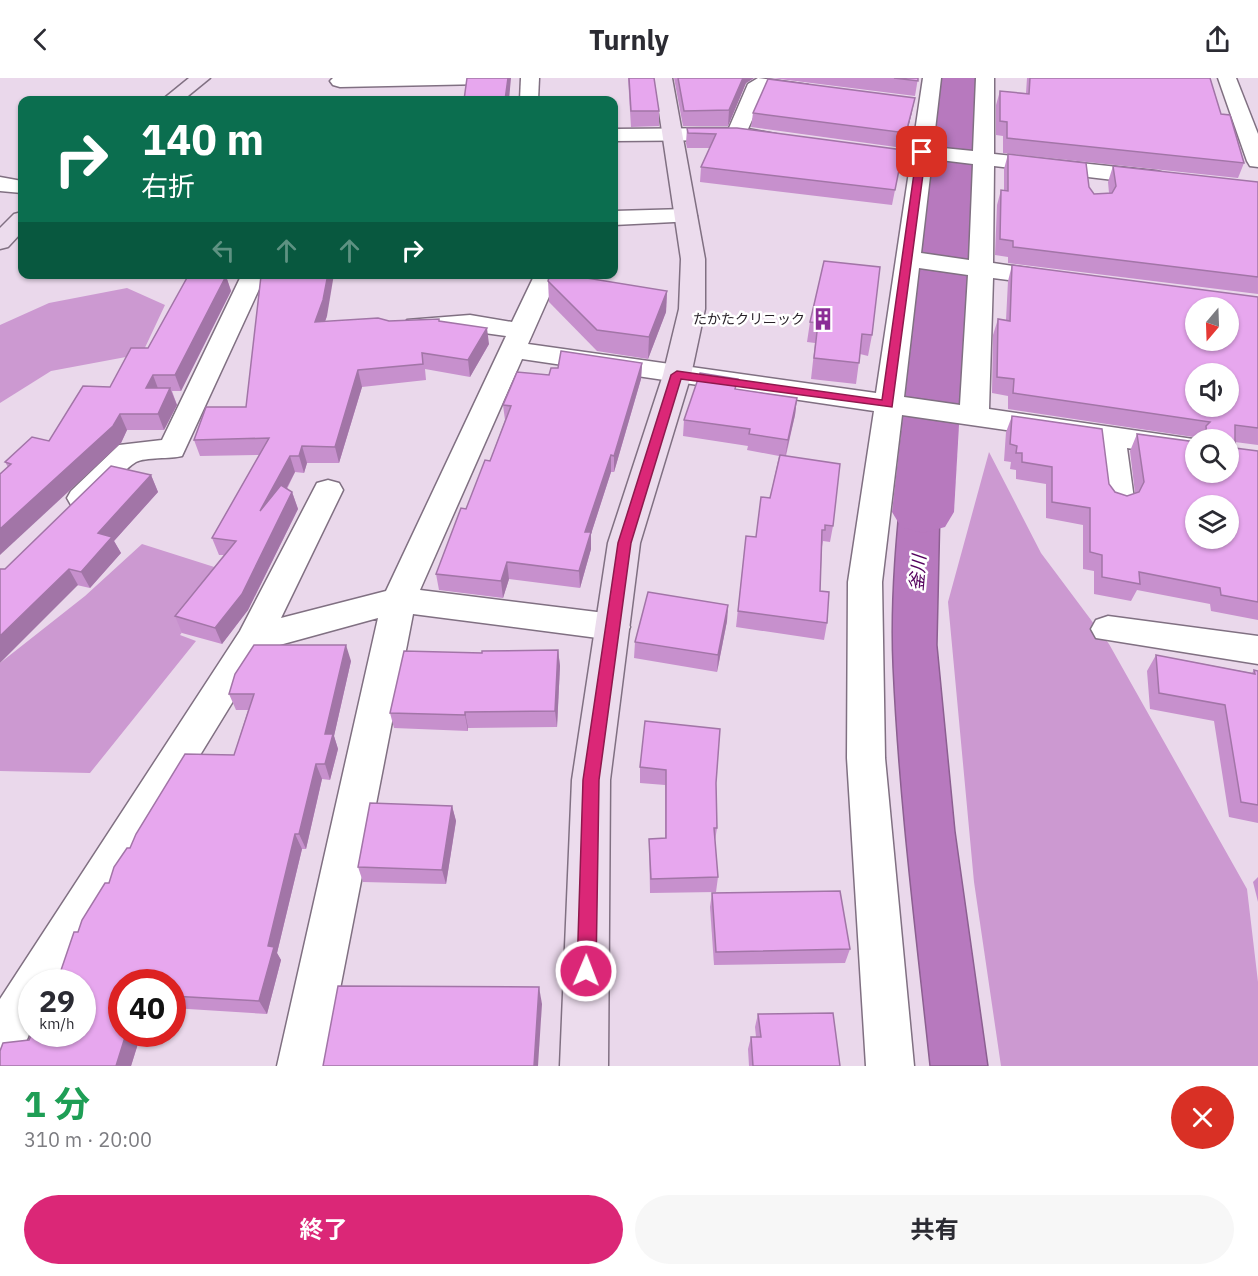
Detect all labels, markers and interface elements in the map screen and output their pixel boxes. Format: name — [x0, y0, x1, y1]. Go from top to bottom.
text: Turnly — [589, 22, 669, 57]
icon: back — [24, 23, 57, 56]
icon: share — [1201, 23, 1234, 56]
text: 140 m — [141, 112, 264, 167]
icon: right — [42, 120, 120, 198]
pin — [896, 126, 947, 177]
icon: arrive — [905, 135, 938, 168]
text: 右折 — [141, 168, 195, 203]
icon: left — [207, 234, 240, 267]
icon: ahead — [270, 234, 303, 267]
icon: ahead — [333, 234, 366, 267]
icon: right — [396, 234, 429, 267]
north arrow — [1185, 297, 1239, 351]
map controls — [1185, 297, 1239, 549]
building icon: たかたクリニック — [810, 306, 836, 332]
place label: たかたクリニック — [693, 310, 805, 328]
button: sound — [1185, 363, 1239, 417]
button: search — [1185, 429, 1239, 483]
button: layers — [1185, 495, 1239, 549]
water label: 釜川 — [904, 552, 931, 592]
position arrow — [554, 939, 618, 1003]
speed limit sign: 40 — [108, 969, 186, 1047]
text: 29 — [39, 981, 75, 1020]
text: km/h — [39, 1014, 75, 1033]
text: 1 分 — [24, 1080, 90, 1127]
button: close — [1171, 1086, 1234, 1149]
text: 310 m · 20:00 — [24, 1126, 152, 1153]
button: 終了 — [24, 1195, 623, 1264]
button: 共有 — [635, 1195, 1234, 1264]

